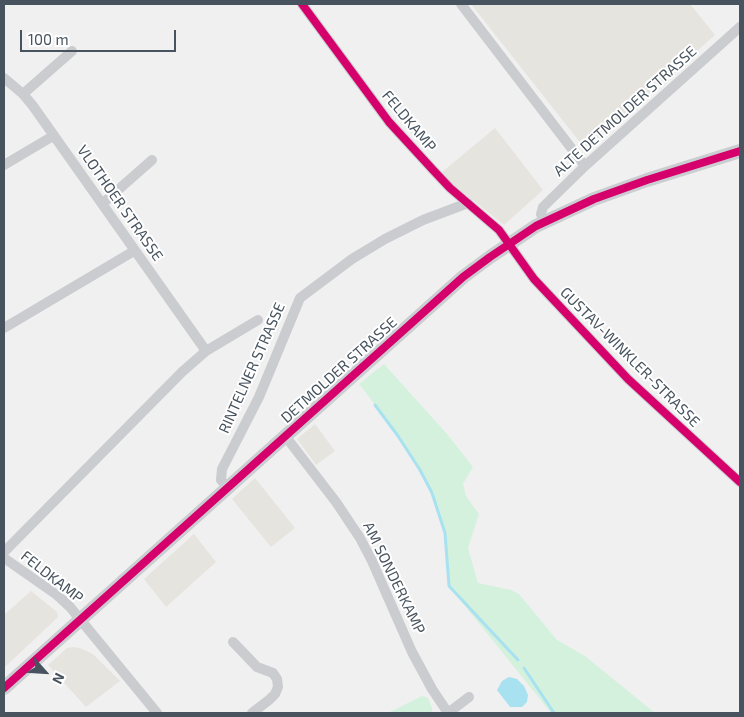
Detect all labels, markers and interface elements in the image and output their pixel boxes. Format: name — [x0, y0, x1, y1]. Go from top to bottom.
scale bar — [22, 20, 179, 52]
text: 100 m — [28, 30, 69, 48]
street label: ALTE DETMOLDER STRASSE — [550, 42, 700, 180]
street label: FELDKAMP — [378, 87, 440, 155]
street label: VLOTHOER STRASSE — [73, 142, 167, 264]
street label: GUSTAV-WINKLER-STRASSE — [556, 283, 704, 431]
street label: RINTELNER STRASSE — [215, 300, 289, 436]
street label: DETMOLDER STRASSE — [277, 313, 401, 427]
street label: AM SONDERKAMP — [359, 519, 429, 637]
street label: FELDKAMP — [17, 547, 87, 607]
north arrow — [20, 647, 70, 697]
text: N — [49, 671, 69, 687]

